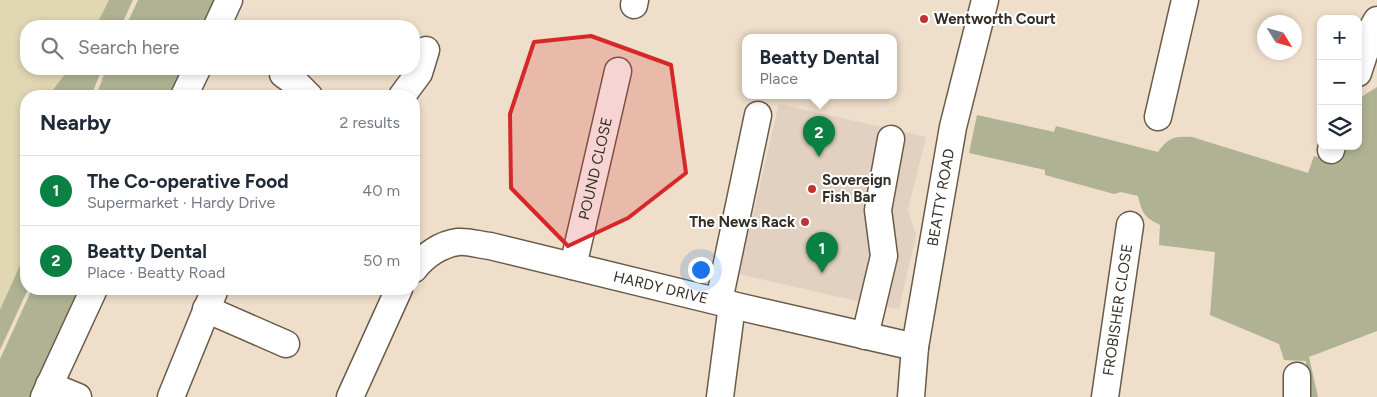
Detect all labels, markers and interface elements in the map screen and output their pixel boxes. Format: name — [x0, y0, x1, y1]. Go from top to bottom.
place label: Wentworth Court — [934, 10, 1056, 28]
marker: Wentworth Court — [918, 13, 930, 25]
north arrow — [1257, 15, 1302, 60]
map controls — [1317, 15, 1362, 150]
button: + — [1317, 15, 1362, 60]
search box — [20, 20, 420, 75]
icon: search — [38, 34, 66, 62]
popup — [742, 34, 897, 99]
text: Search here — [78, 36, 180, 59]
text: Beatty Dental — [760, 46, 879, 69]
button: − — [1317, 60, 1362, 105]
text: Place — [760, 69, 798, 88]
button: layers — [1317, 105, 1362, 150]
text: Nearby — [40, 110, 111, 135]
text: 2 results — [340, 113, 400, 132]
street label: POUND CLOSE — [575, 116, 616, 222]
pin: 2 — [803, 116, 835, 157]
street label: BEATTY ROAD — [924, 147, 958, 248]
text: The Co-operative Food — [87, 170, 289, 193]
place label: Sovereign Fish Bar — [822, 171, 891, 206]
text: 1 — [53, 181, 59, 200]
text: 40 m — [362, 181, 400, 200]
marker: Sovereign Fish Bar — [806, 183, 818, 195]
text: Supermarket · Hardy Drive — [87, 193, 275, 212]
place label: The News Rack — [689, 213, 795, 231]
marker: The News Rack — [799, 216, 811, 228]
pin: 1 — [806, 232, 838, 273]
text: Beatty Dental — [87, 240, 207, 263]
street label: FROBISHER CLOSE — [1099, 243, 1136, 377]
text: 2 — [51, 251, 61, 270]
text: 50 m — [363, 251, 400, 270]
your location — [688, 257, 714, 283]
text: Place · Beatty Road — [87, 263, 225, 282]
street label: HARDY DRIVE — [612, 267, 710, 308]

